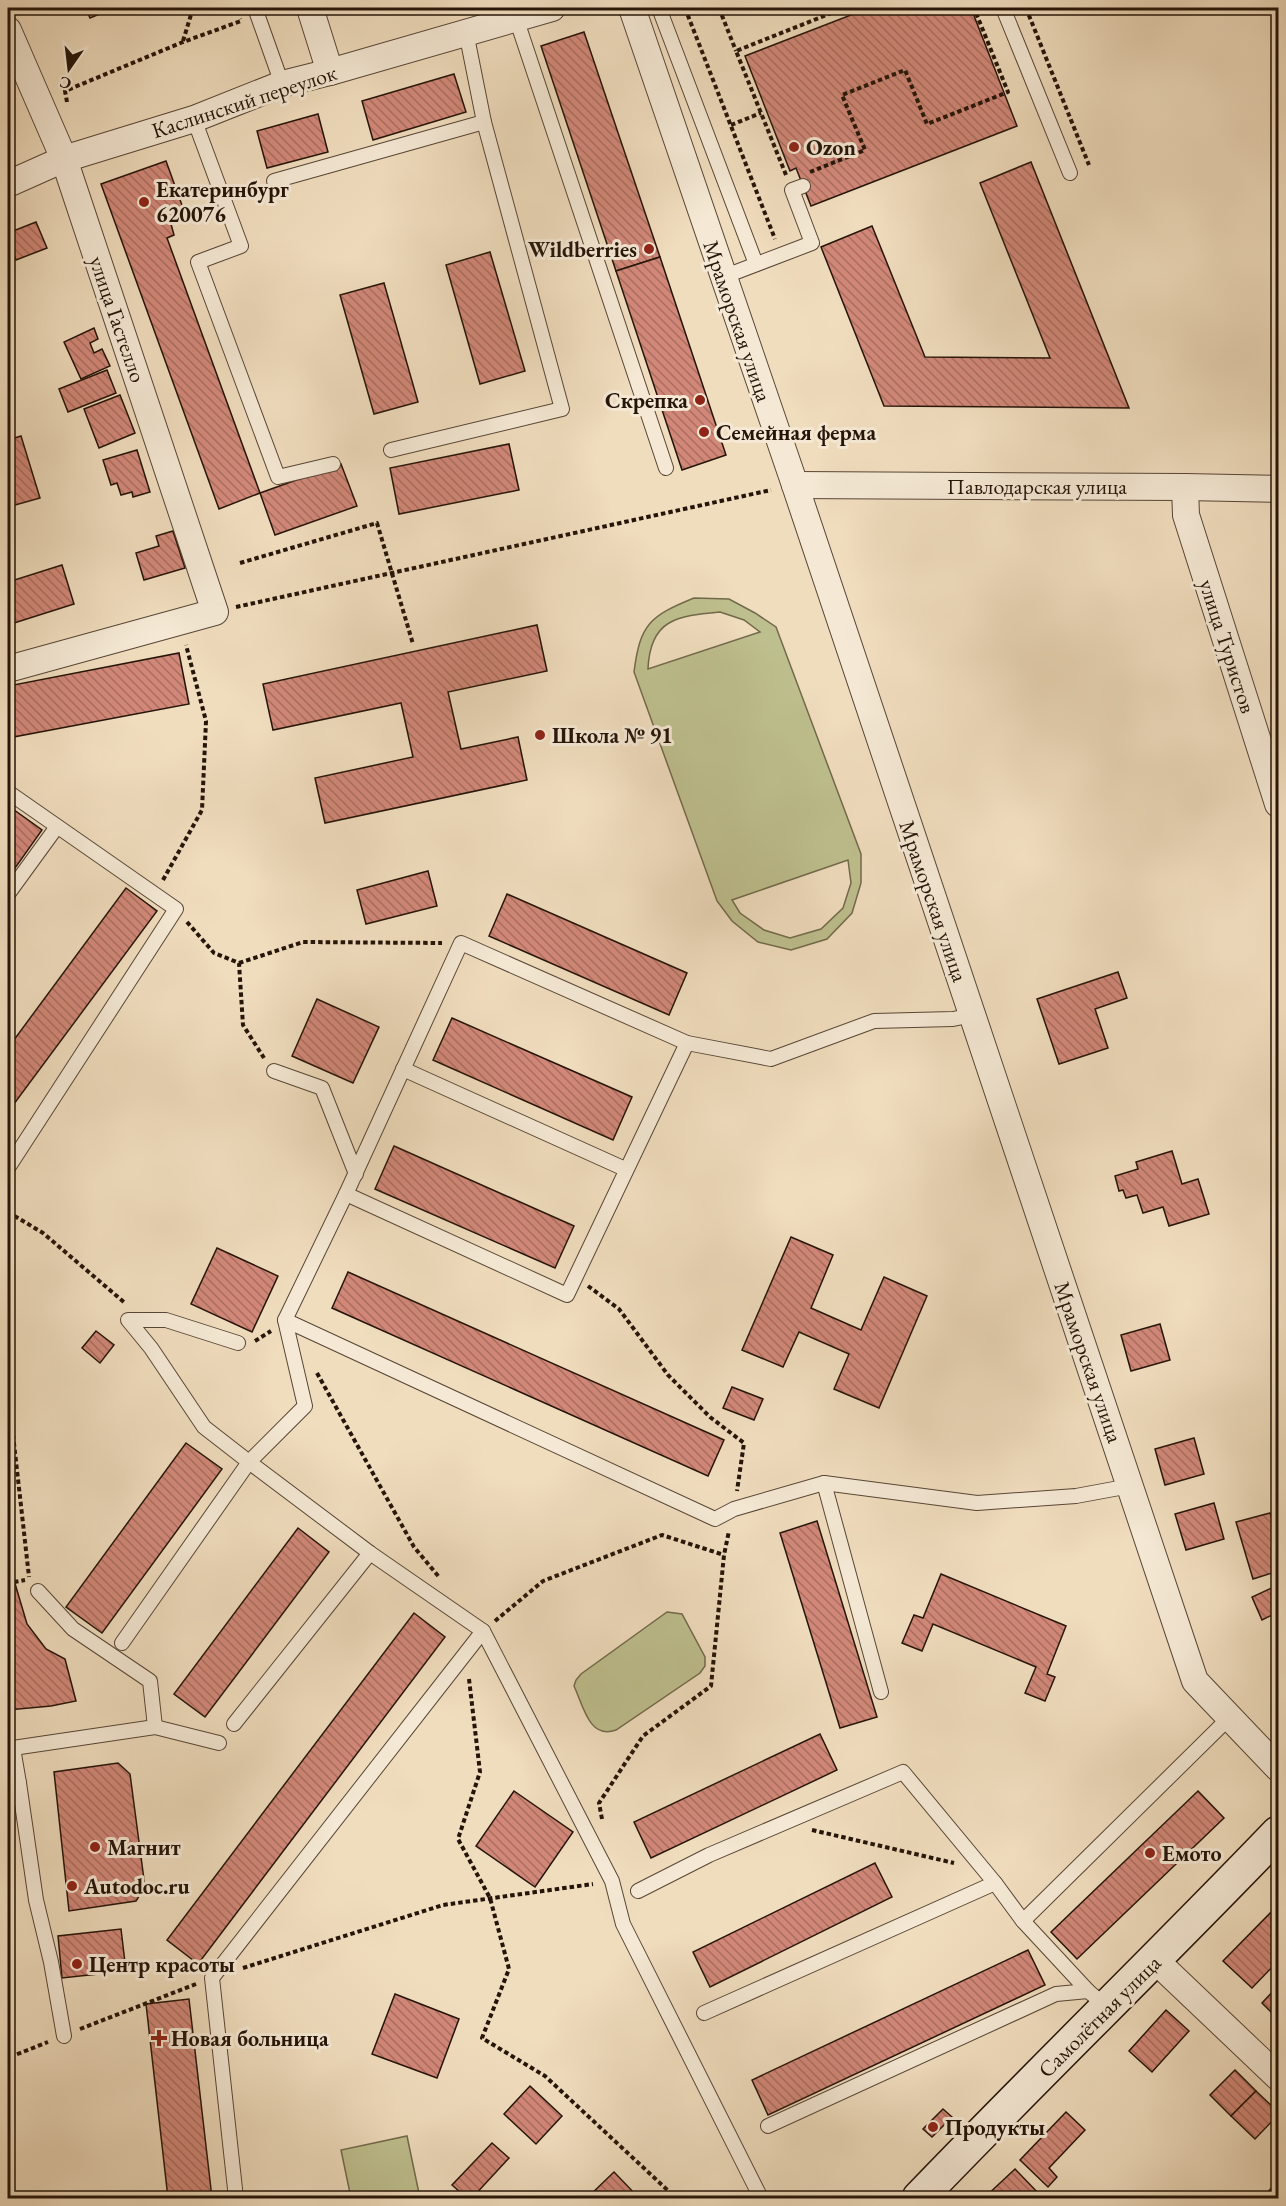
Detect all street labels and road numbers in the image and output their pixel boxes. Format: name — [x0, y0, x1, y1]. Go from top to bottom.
street label: Каслинский переулок — [148, 58, 341, 145]
street label: Мраморская улица — [696, 237, 779, 406]
street label: улица Гастелло — [82, 252, 153, 386]
street label: Павлодарская улица — [947, 472, 1127, 501]
street label: улица Туристов — [1192, 575, 1263, 717]
street label: Мраморская улица — [892, 817, 975, 986]
street label: Мраморская улица — [1047, 1278, 1130, 1447]
street label: Самолётная улица — [1032, 1948, 1167, 2084]

